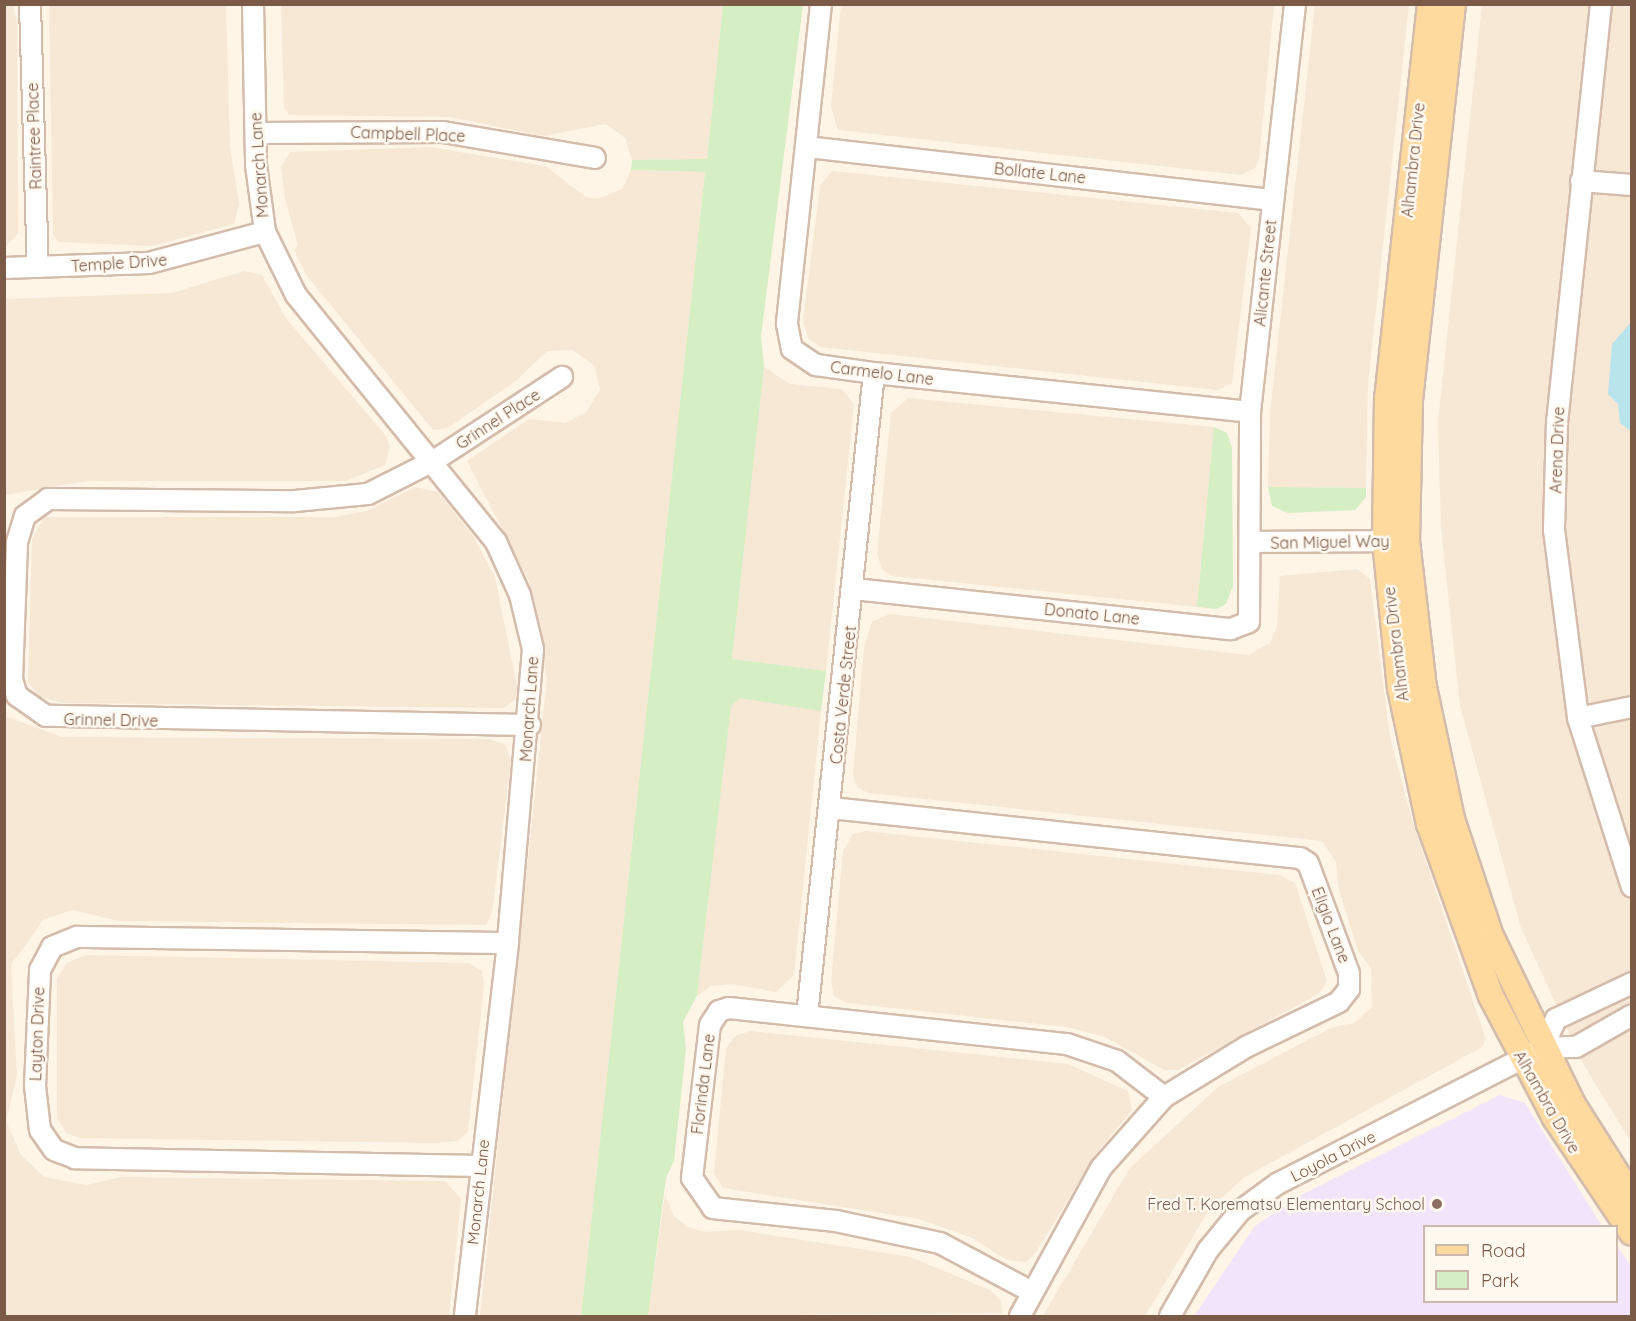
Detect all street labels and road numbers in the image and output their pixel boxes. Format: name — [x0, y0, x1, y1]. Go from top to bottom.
street label: Raintree Place — [23, 82, 45, 190]
street label: Alhambra Drive — [1397, 101, 1429, 219]
street label: Monarch Lane — [246, 112, 272, 218]
street label: Campbell Place — [350, 122, 466, 146]
street label: Bollate Lane — [993, 159, 1087, 187]
street label: Alicante Street — [1250, 219, 1280, 327]
street label: Temple Drive — [70, 250, 168, 276]
street label: Carmelo Lane — [829, 357, 935, 389]
street label: Grinnel Place — [452, 385, 544, 453]
street label: Arena Drive — [1546, 406, 1568, 494]
street label: San Miguel Way — [1270, 531, 1390, 553]
street label: Alhambra Drive — [1379, 585, 1413, 703]
street label: Donato Lane — [1043, 599, 1141, 629]
street label: Costa Verde Street — [826, 625, 860, 765]
street label: Monarch Lane — [516, 656, 542, 762]
street label: Grinnel Drive — [63, 710, 159, 730]
street label: Eligio Lane — [1308, 884, 1354, 966]
street label: Layton Drive — [26, 986, 48, 1082]
street label: Florinda Lane — [687, 1033, 719, 1135]
street label: Alhambra Drive — [1510, 1047, 1584, 1157]
street label: Loyola Drive — [1287, 1126, 1379, 1186]
street label: Monarch Lane — [463, 1138, 493, 1246]

